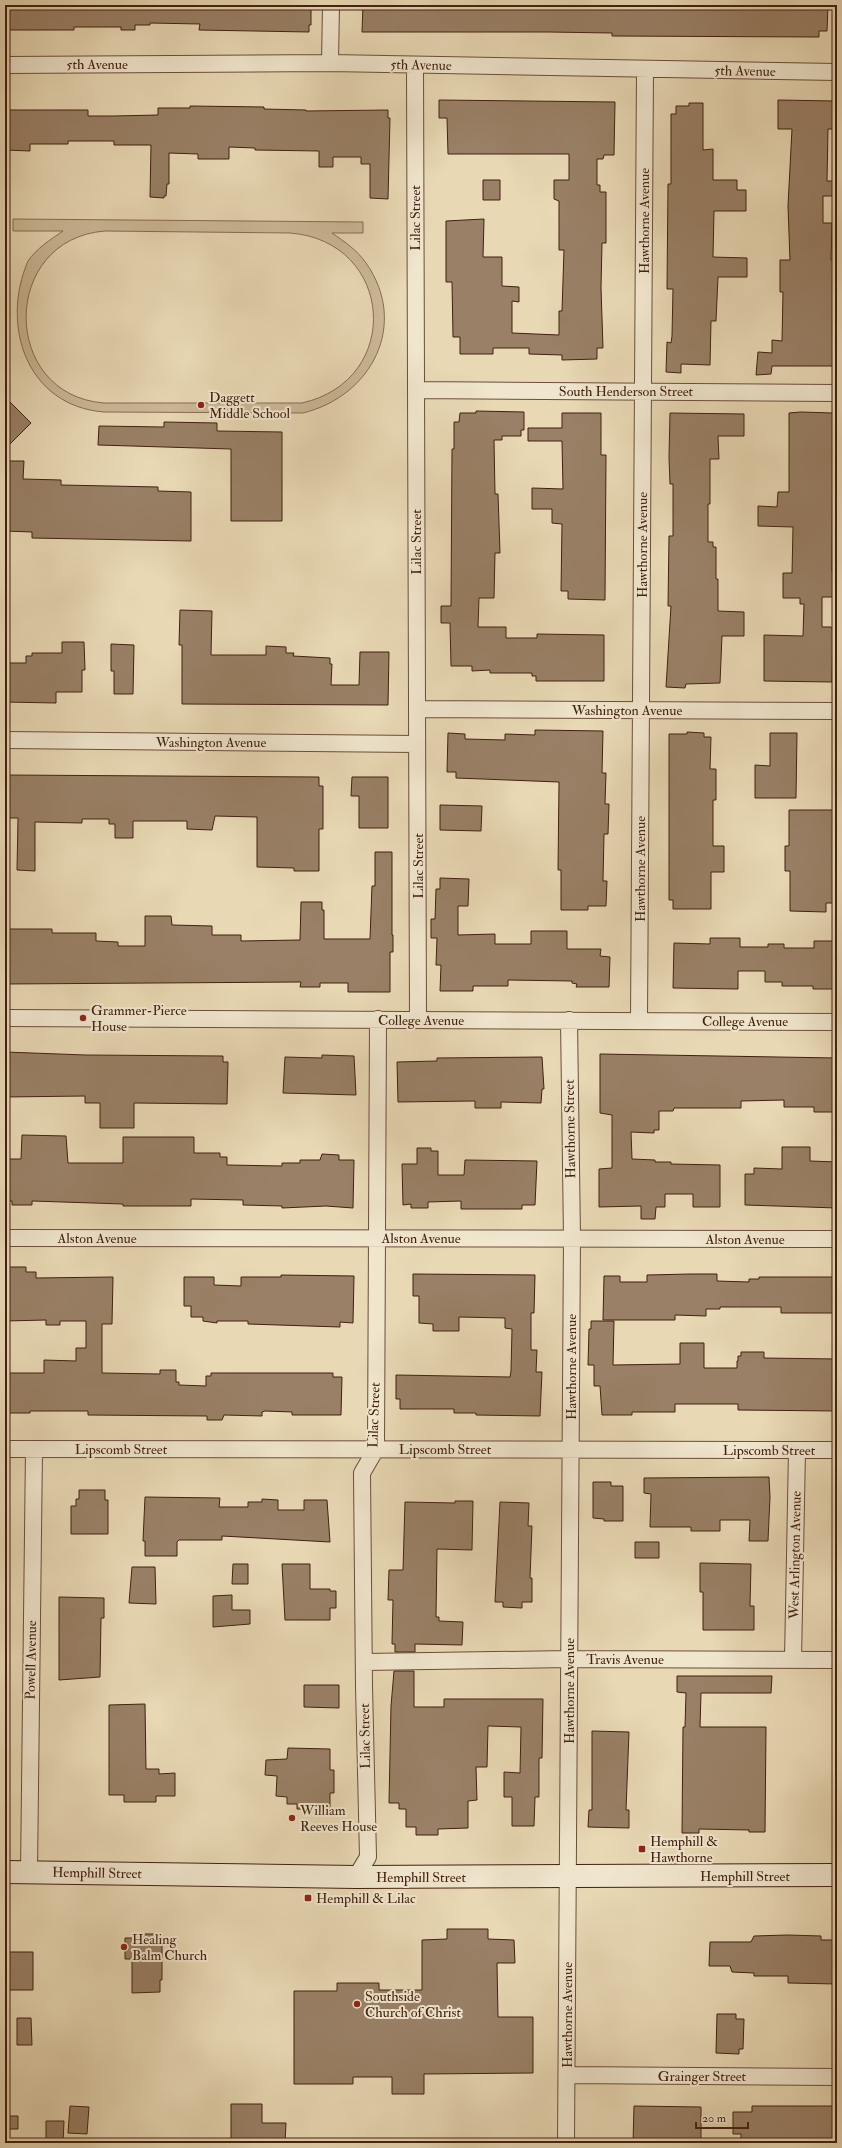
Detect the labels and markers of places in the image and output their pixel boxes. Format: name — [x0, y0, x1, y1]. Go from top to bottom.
place label: Daggett Middle School — [209, 389, 290, 422]
marker: Daggett Middle School — [196, 400, 206, 410]
place label: Grammer-Pierce House — [91, 1002, 187, 1035]
marker: Grammer-Pierce House — [78, 1013, 88, 1023]
place label: William Reeves House — [299, 1802, 377, 1835]
marker: William Reeves House — [287, 1813, 297, 1823]
place label: Hemphill & Hawthorne — [650, 1833, 718, 1866]
marker: Hemphill & Hawthorne — [637, 1844, 647, 1854]
place label: Hemphill & Lilac — [316, 1890, 416, 1908]
marker: Hemphill & Lilac — [303, 1893, 313, 1903]
place label: Healing Balm Church — [132, 1931, 208, 1964]
marker: Healing Balm Church — [119, 1942, 129, 1952]
place label: Southside Church of Christ — [365, 1988, 461, 2021]
marker: Southside Church of Christ — [352, 1999, 362, 2009]

